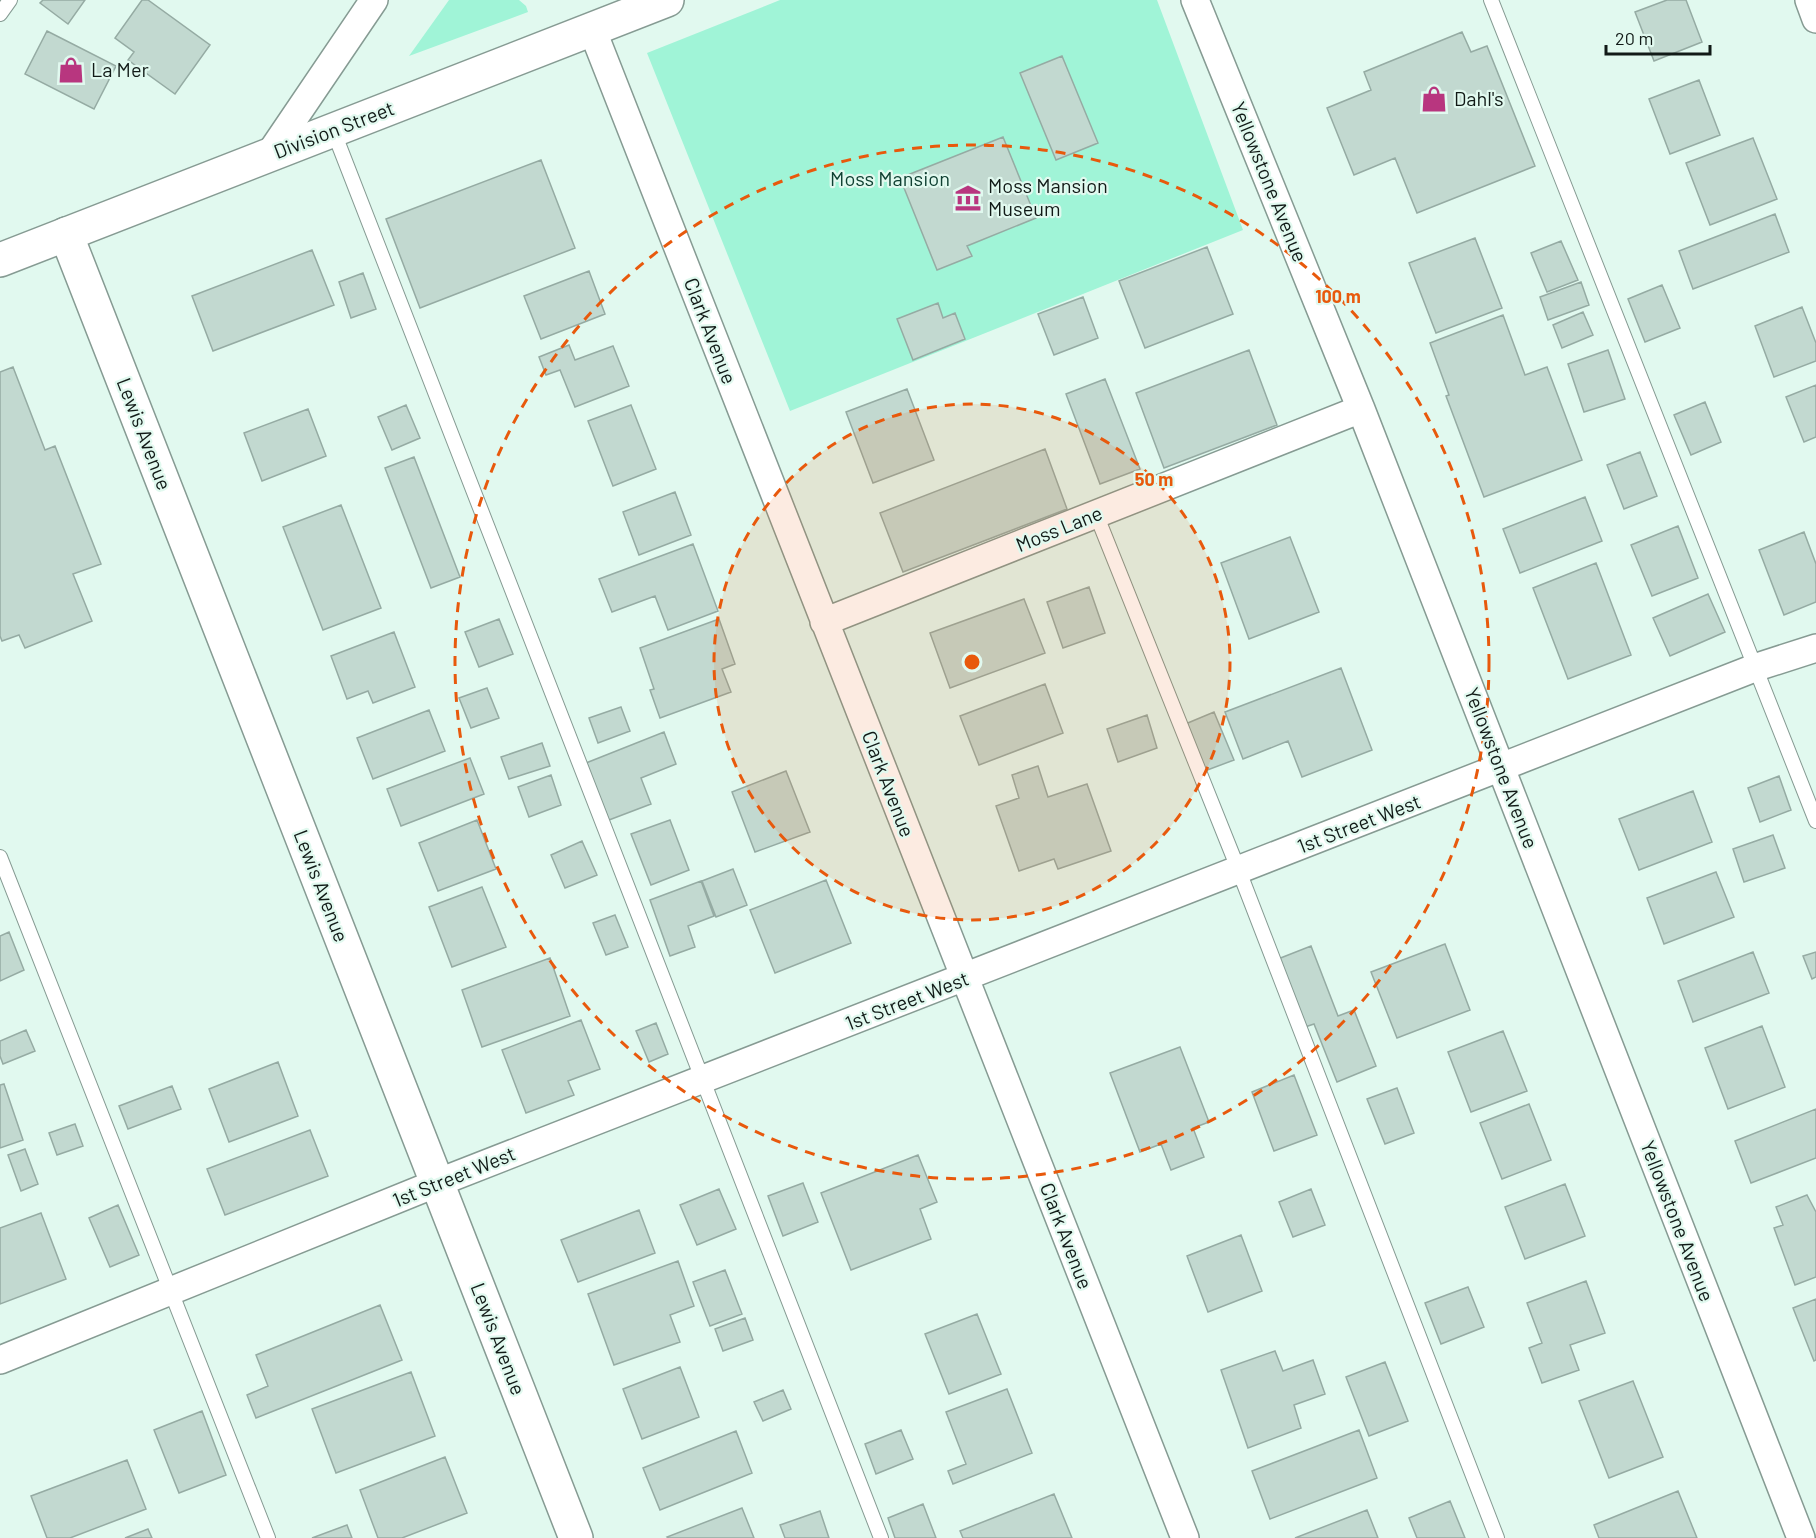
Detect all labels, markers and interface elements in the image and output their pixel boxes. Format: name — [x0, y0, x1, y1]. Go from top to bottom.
scale bar — [1606, 18, 1710, 56]
text: 20 m — [1615, 27, 1653, 49]
shop icon: La Mer — [56, 55, 86, 85]
place label: La Mer — [91, 57, 149, 81]
shop icon: Dahl's — [1419, 84, 1449, 114]
place label: Dahl's — [1454, 86, 1504, 110]
street label: Division Street — [270, 95, 397, 163]
street label: Yellowstone Avenue — [1227, 98, 1313, 265]
park label: Moss Mansion — [830, 166, 950, 190]
place label: Moss Mansion Museum — [988, 173, 1108, 220]
museum icon: Moss Mansion Museum — [953, 183, 983, 213]
street label: Clark Avenue — [680, 274, 742, 387]
text: 100 m — [1315, 285, 1361, 307]
street label: Lewis Avenue — [113, 374, 177, 493]
text: 50 m — [1135, 468, 1173, 490]
street label: Moss Lane — [1012, 500, 1105, 556]
centre of rings — [962, 652, 982, 672]
street label: Yellowstone Avenue — [1460, 684, 1544, 852]
street label: Clark Avenue — [858, 727, 920, 840]
street label: 1st Street West — [1293, 788, 1424, 858]
street label: Lewis Avenue — [290, 826, 354, 945]
street label: 1st Street West — [841, 965, 972, 1035]
street label: Yellowstone Avenue — [1636, 1137, 1720, 1305]
street label: 1st Street West — [389, 1141, 519, 1212]
street label: Clark Avenue — [1036, 1179, 1098, 1292]
street label: Lewis Avenue — [467, 1279, 531, 1398]

